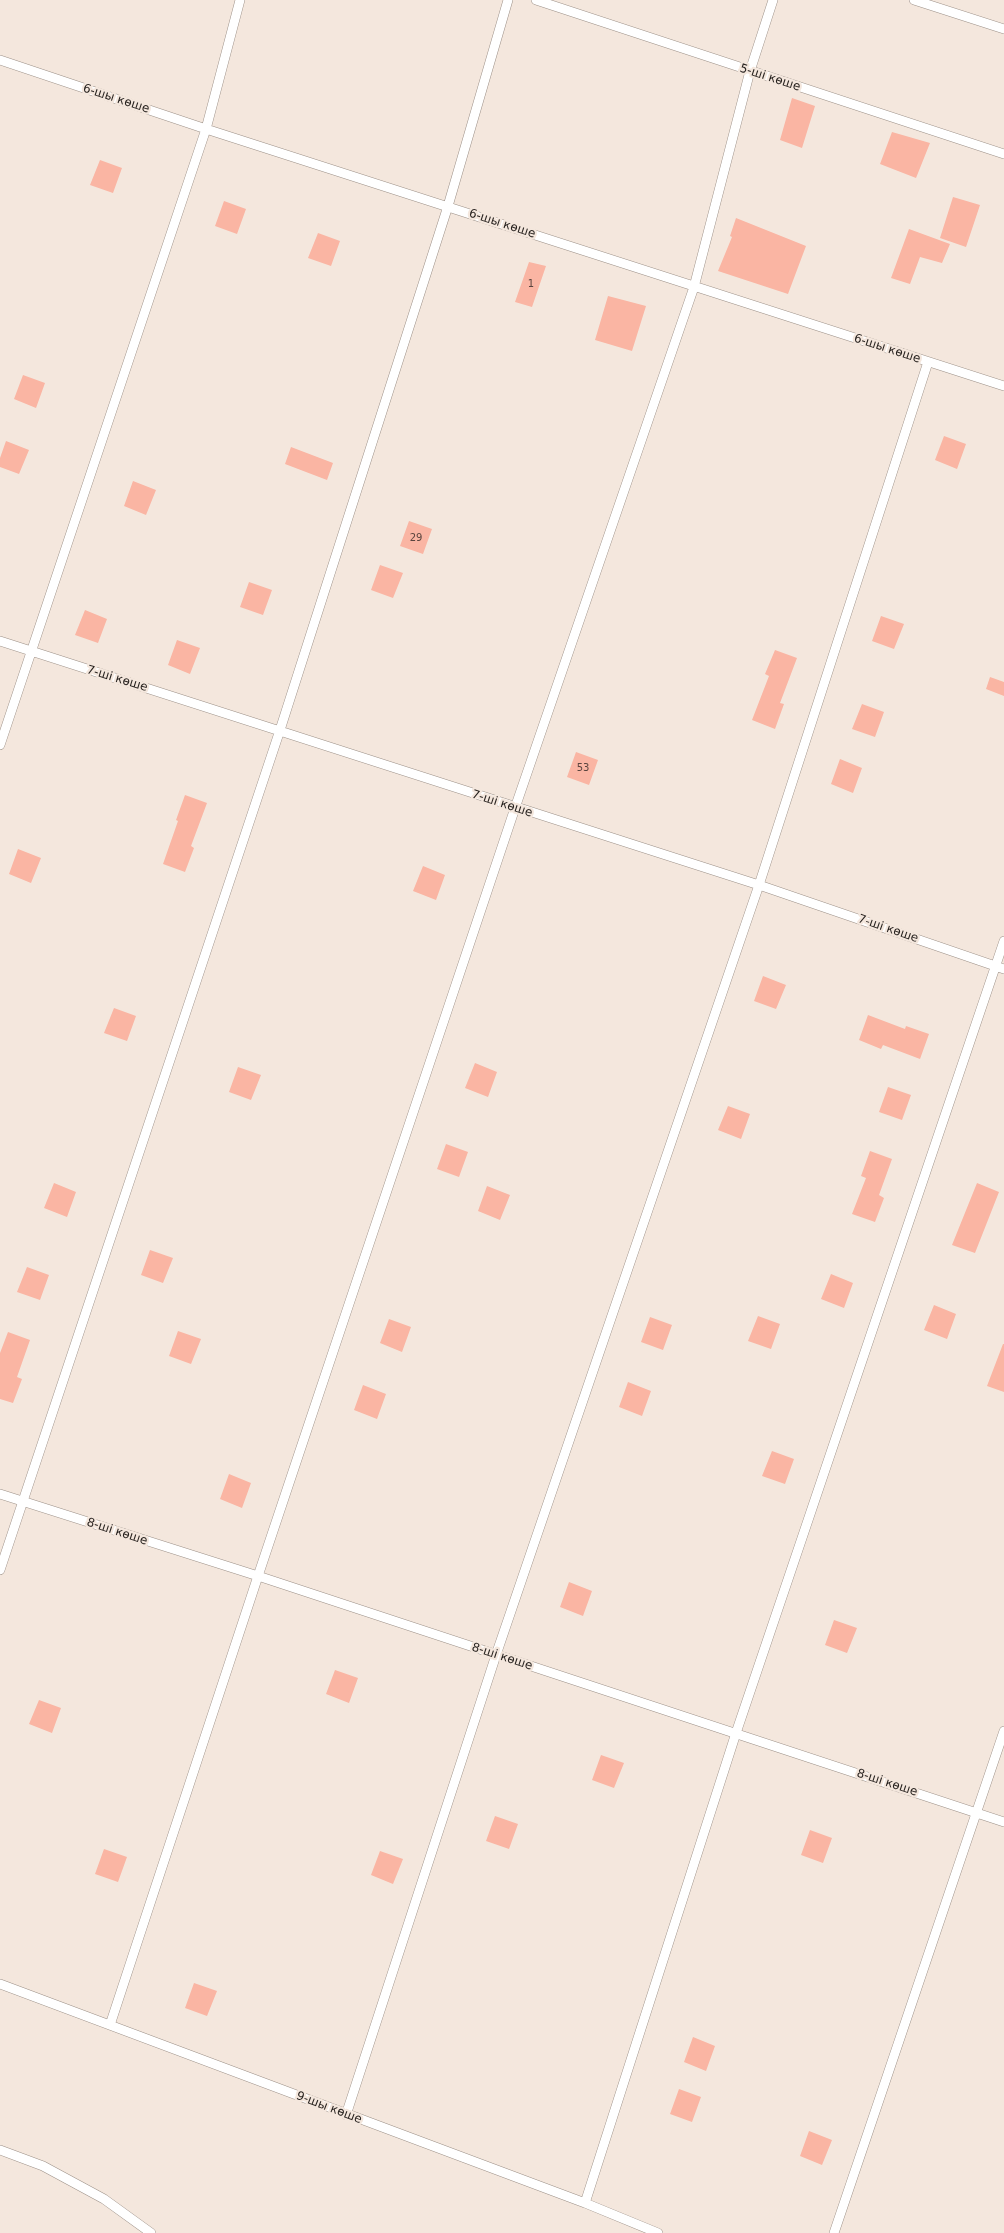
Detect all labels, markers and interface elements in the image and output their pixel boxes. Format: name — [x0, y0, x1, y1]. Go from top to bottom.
street label: 5-ші көше — [738, 61, 802, 95]
street label: 6-шы көше — [81, 81, 151, 117]
street label: 6-шы көше — [467, 206, 537, 242]
house number: 1 — [528, 278, 534, 290]
street label: 6-шы көше — [852, 331, 922, 367]
house number: 29 — [410, 532, 422, 544]
street label: 7-ші көше — [85, 663, 149, 695]
house number: 53 — [577, 762, 589, 774]
street label: 7-ші көше — [470, 787, 534, 821]
street label: 7-ші көше — [856, 912, 920, 946]
street label: 8-ші көше — [85, 1515, 149, 1549]
street label: 8-ші көше — [470, 1640, 534, 1674]
street label: 8-ші көше — [855, 1766, 919, 1800]
street label: 9-шы көше — [294, 2089, 364, 2127]

